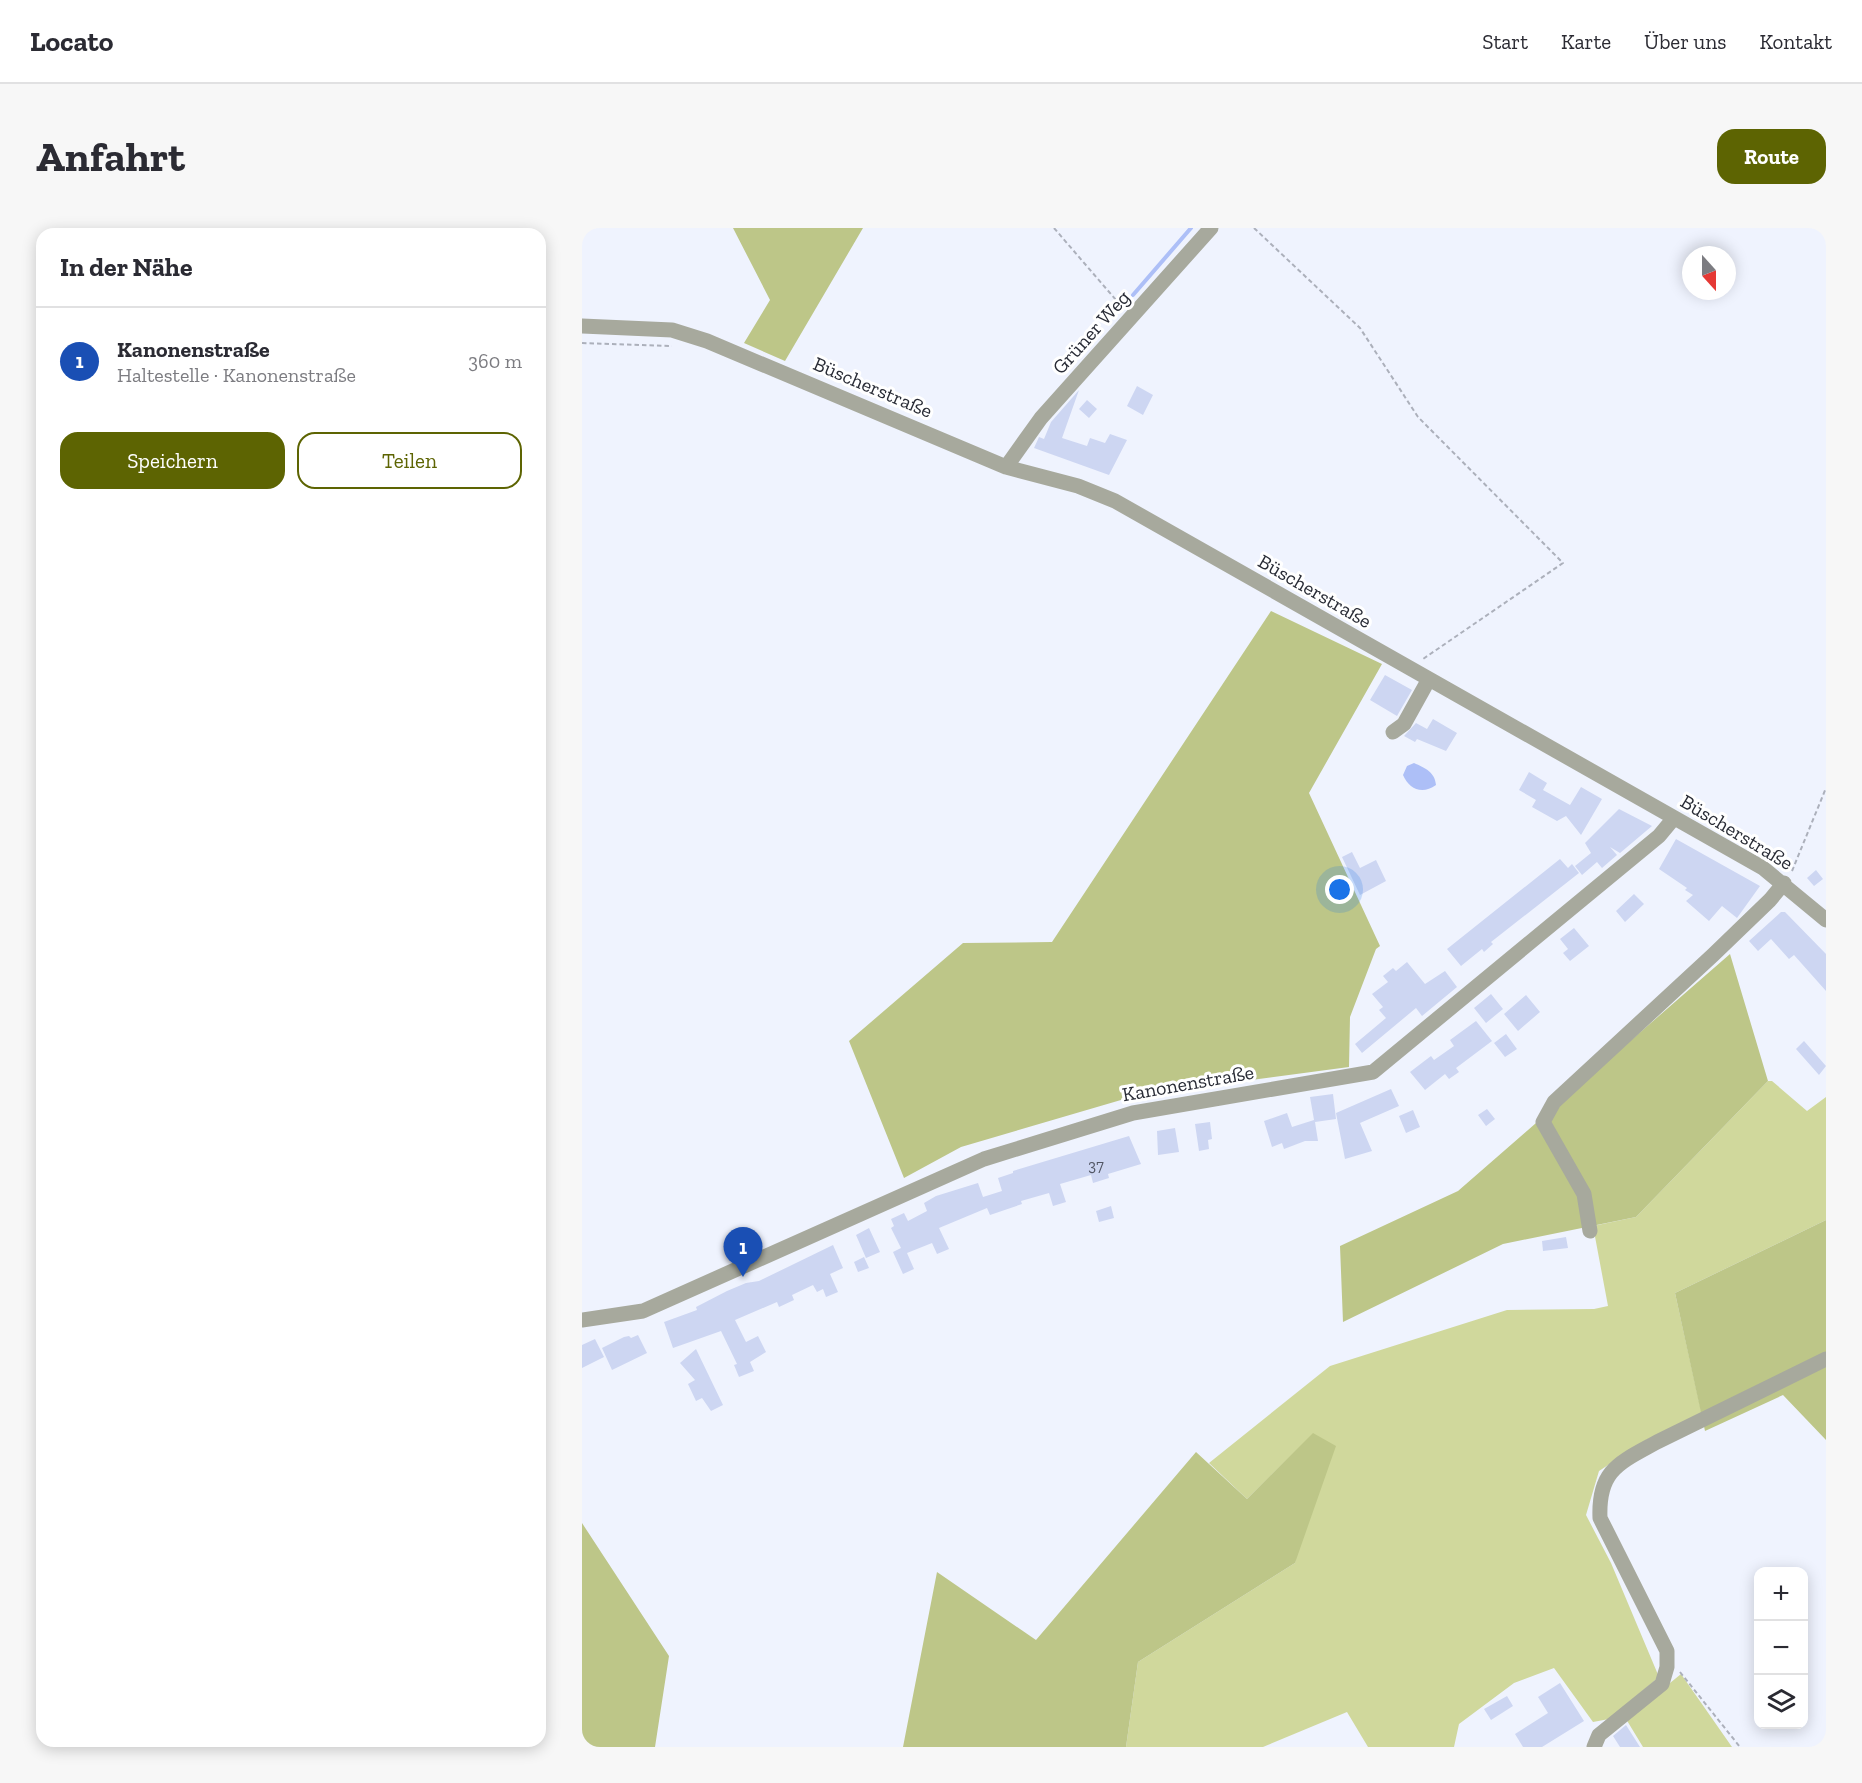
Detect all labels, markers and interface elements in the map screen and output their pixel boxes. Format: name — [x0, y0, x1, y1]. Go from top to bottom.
text: Locato — [30, 25, 113, 58]
text: Start — [1482, 29, 1528, 54]
text: Karte — [1561, 29, 1611, 54]
text: Über uns — [1644, 29, 1726, 54]
text: Kontakt — [1759, 29, 1832, 54]
button: Route — [1717, 129, 1826, 184]
text: Anfahrt — [36, 131, 185, 182]
north arrow — [1682, 246, 1736, 300]
text: In der Nähe — [60, 251, 192, 283]
street label: Grüner Weg — [1047, 285, 1135, 379]
text: Kanonenstraße — [117, 336, 270, 363]
text: 1 — [75, 349, 84, 373]
text: 360 m — [468, 349, 522, 373]
street label: Büscherstraße — [810, 351, 936, 423]
text: Haltestelle · Kanonenstraße — [117, 363, 356, 387]
button: Speichern — [60, 432, 285, 489]
button: Teilen — [297, 432, 522, 489]
street label: Büscherstraße — [1254, 549, 1376, 633]
street label: Büscherstraße — [1676, 789, 1798, 875]
your location — [1325, 875, 1354, 904]
street label: Kanonenstraße — [1120, 1060, 1256, 1106]
house number: 37 — [1088, 1156, 1104, 1175]
pin: 1 — [724, 1228, 762, 1277]
map controls — [1754, 1567, 1808, 1729]
button: + — [1754, 1567, 1808, 1621]
button: − — [1754, 1621, 1808, 1675]
button: layers — [1754, 1675, 1808, 1729]

